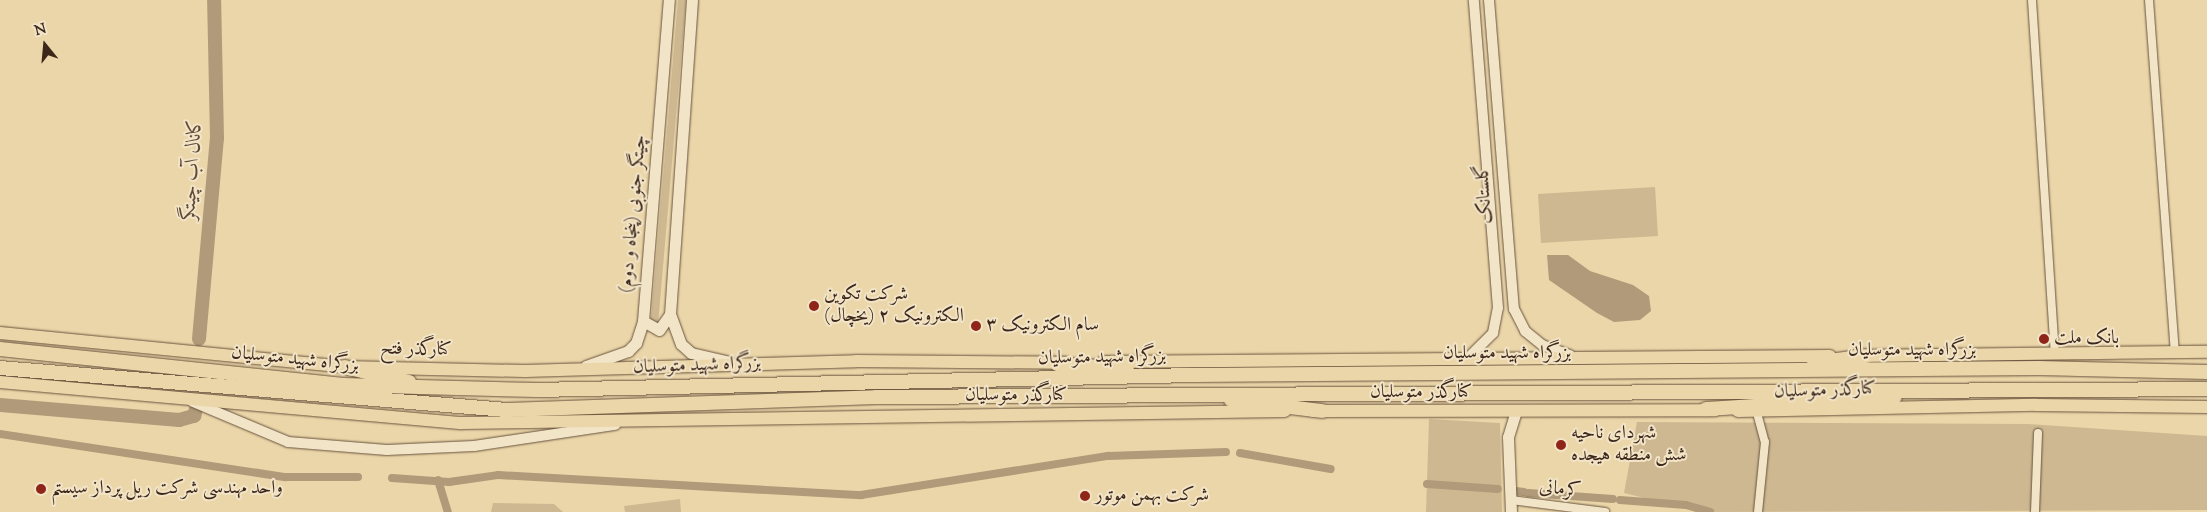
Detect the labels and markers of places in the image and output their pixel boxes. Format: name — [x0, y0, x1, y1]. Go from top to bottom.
place label: شرکت تکوین الکترونیک ۲ (یخچال) — [824, 284, 964, 328]
marker: شرکت تکوین الکترونیک ۲ (یخچال) — [808, 300, 820, 312]
place label: سام الکترونیک ۳ — [986, 315, 1099, 337]
marker: سام الکترونیک ۳ — [970, 320, 982, 332]
place label: بانک ملت — [2054, 328, 2119, 350]
marker: بانک ملت — [2038, 333, 2050, 345]
place label: شهردای ناحیه شش منطقه هیجده — [1571, 423, 1687, 467]
marker: شهردای ناحیه شش منطقه هیجده — [1555, 439, 1567, 451]
place label: واحد مهندسی شرکت ریل پرداز سیستم — [51, 478, 283, 500]
marker: واحد مهندسی شرکت ریل پرداز سیستم — [35, 483, 47, 495]
place label: شركت بهمن موتور — [1095, 485, 1209, 507]
marker: شركت بهمن موتور — [1079, 490, 1091, 502]

